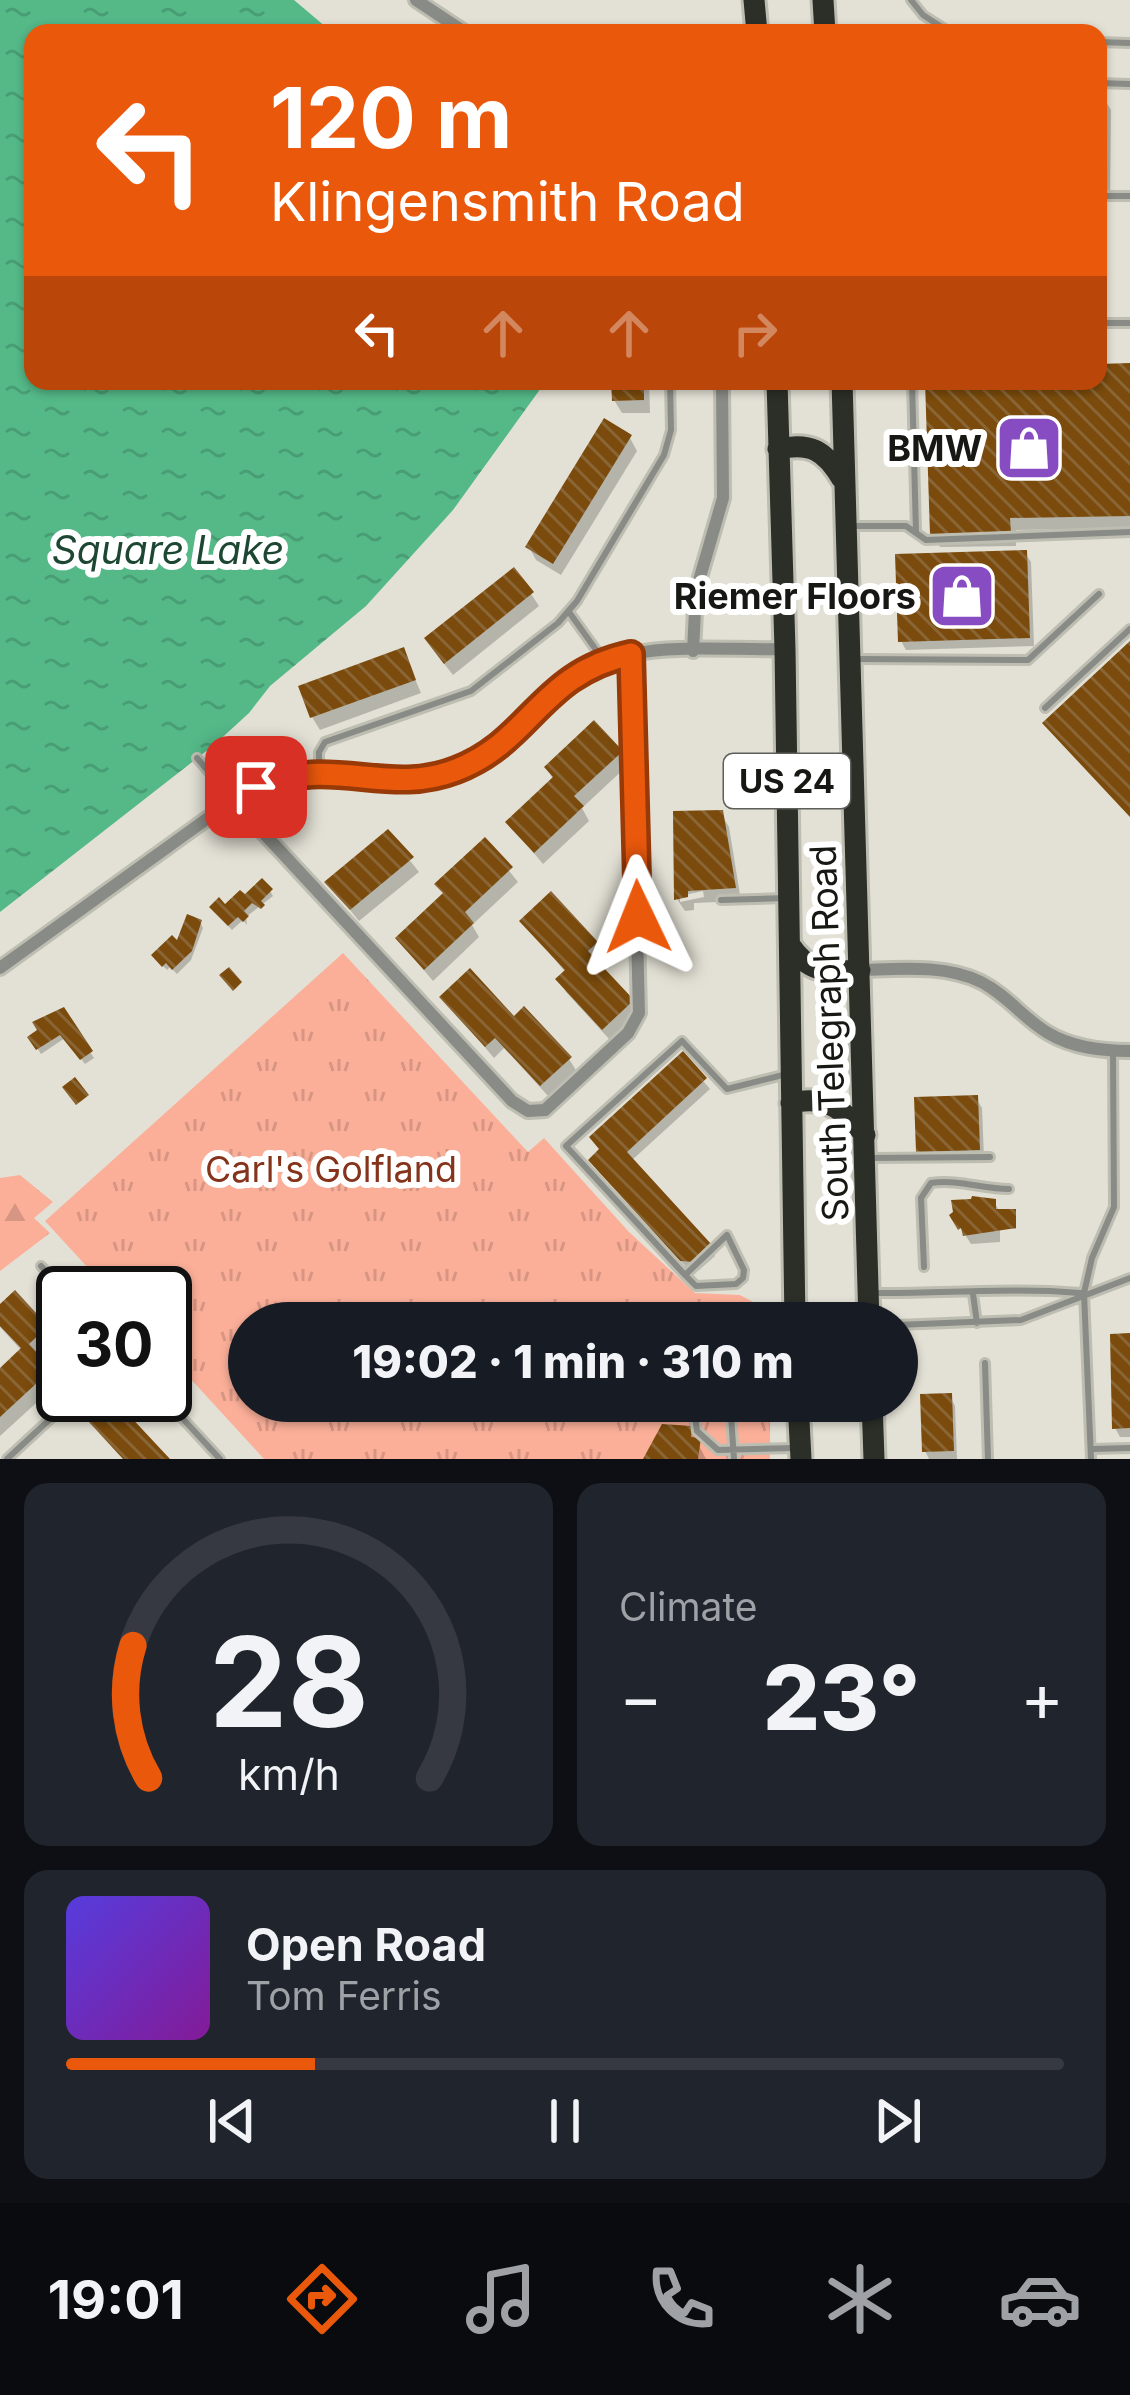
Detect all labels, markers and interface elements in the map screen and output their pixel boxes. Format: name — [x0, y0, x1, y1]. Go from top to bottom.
text: 120 m — [270, 67, 512, 168]
icon: left — [72, 72, 228, 228]
text: Klingensmith Road — [270, 169, 745, 234]
icon: left — [344, 300, 410, 366]
icon: ahead — [470, 300, 536, 366]
icon: ahead — [596, 300, 662, 366]
icon: right — [722, 300, 788, 366]
shop icon: BMW — [994, 413, 1064, 483]
place label: BMW — [887, 426, 982, 470]
water label: Square Lake — [52, 526, 284, 573]
shop icon: Riemer Floors — [927, 561, 997, 631]
place label: Riemer Floors — [674, 574, 916, 618]
pin — [205, 736, 307, 838]
icon: arrive — [223, 754, 289, 820]
road number: US 24 — [724, 754, 850, 808]
street label: South Telegraph Road — [800, 844, 858, 1222]
position arrow — [575, 854, 701, 980]
park label: Carl's Golfland — [205, 1147, 457, 1191]
speed limit sign: 30 — [36, 1266, 192, 1422]
text: 19:02 · 1 min · 310 m — [352, 1334, 794, 1389]
text: Climate — [619, 1583, 758, 1630]
text: 28 — [209, 1606, 368, 1757]
text: 23° — [763, 1643, 920, 1752]
text: − — [619, 1657, 663, 1737]
text: + — [1020, 1657, 1064, 1737]
text: km/h — [238, 1747, 339, 1799]
text: Open Road — [246, 1917, 486, 1972]
text: Tom Ferris — [246, 1972, 441, 2019]
icon: previous — [199, 2088, 265, 2154]
icon: pause — [532, 2088, 598, 2154]
icon: next — [865, 2088, 931, 2154]
icon: directions — [280, 2257, 364, 2341]
icon: music — [459, 2257, 543, 2341]
icon: phone — [639, 2257, 723, 2341]
icon: climate — [818, 2257, 902, 2341]
icon: car — [998, 2257, 1082, 2341]
text: 19:01 — [48, 2267, 184, 2332]

